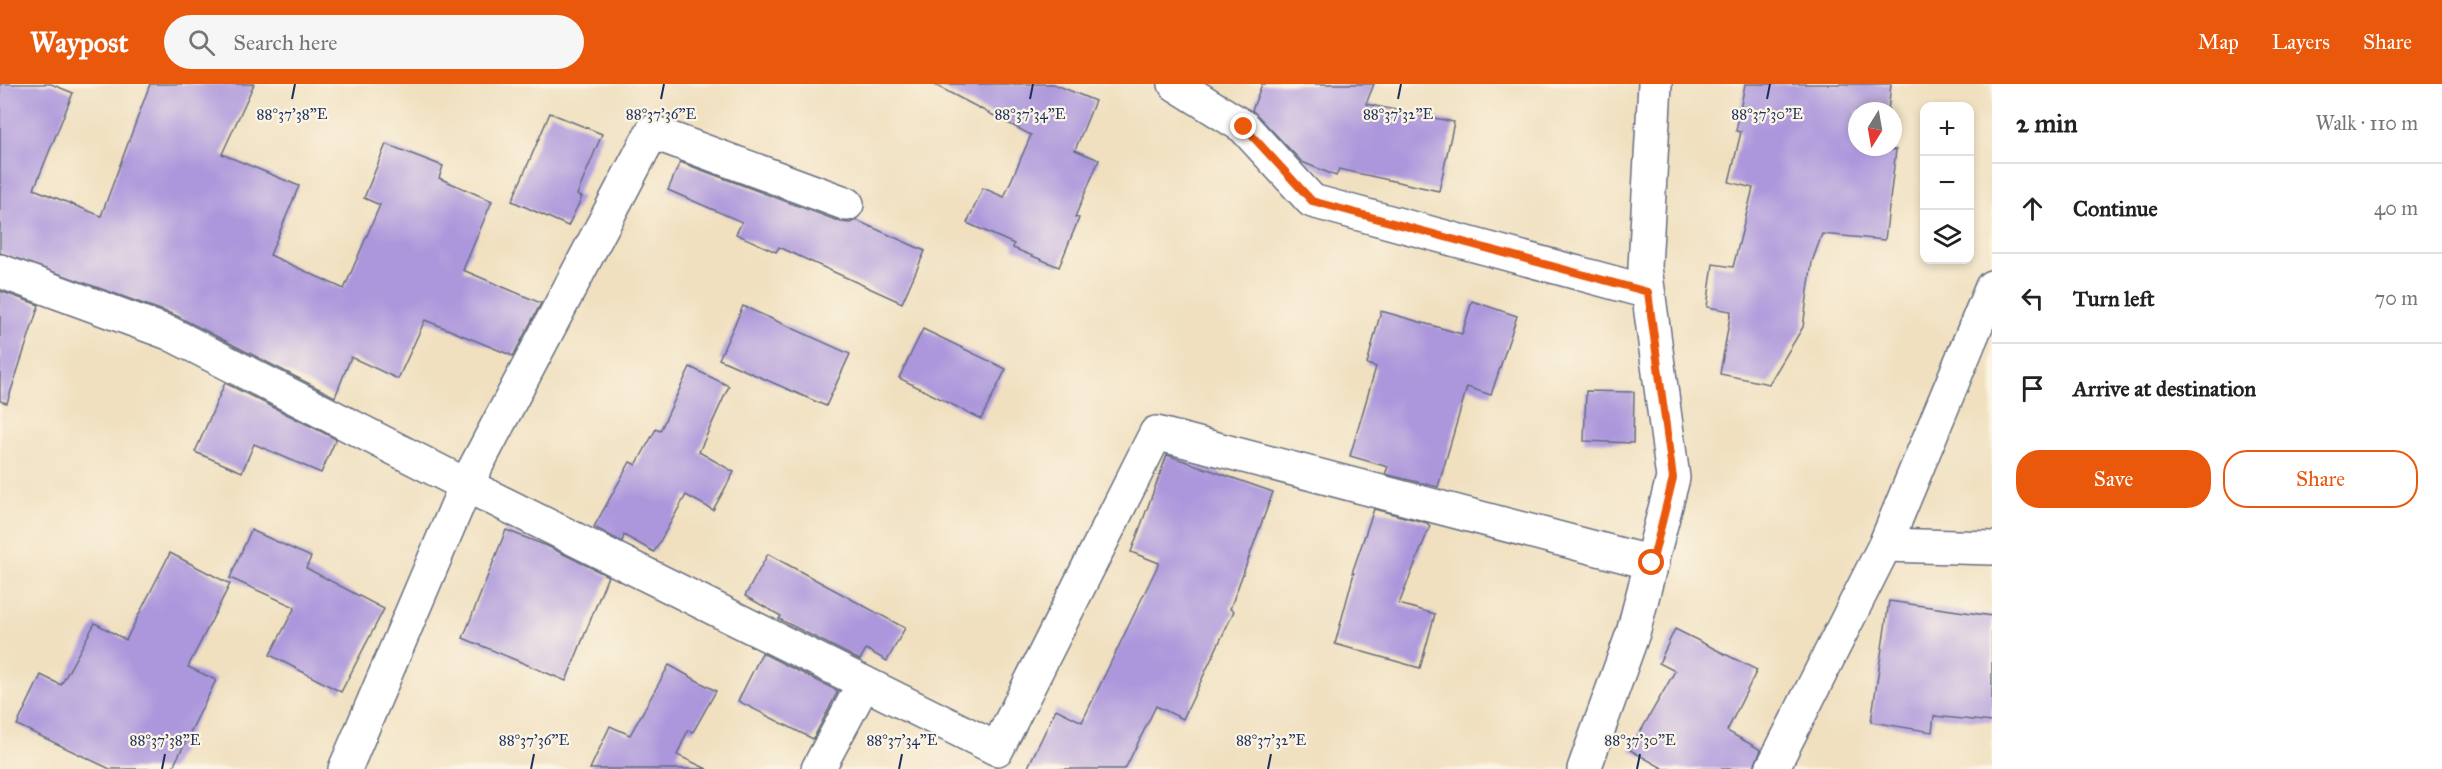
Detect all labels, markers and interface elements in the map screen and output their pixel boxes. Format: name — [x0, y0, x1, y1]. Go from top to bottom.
search box — [164, 15, 584, 69]
text: Waypost — [30, 25, 128, 60]
icon: search — [185, 26, 218, 59]
text: Search here — [233, 29, 337, 56]
text: Map — [2198, 29, 2239, 55]
text: Layers — [2272, 29, 2330, 55]
text: Share — [2363, 29, 2412, 55]
north arrow — [1848, 102, 1902, 156]
map controls — [1920, 102, 1974, 264]
button: + — [1920, 102, 1974, 156]
text: 88°37'38"E — [257, 105, 328, 123]
text: 88°37'36"E — [626, 105, 697, 123]
text: 88°37'34"E — [994, 105, 1066, 123]
text: 88°37'32"E — [1363, 105, 1433, 123]
text: 88°37'30"E — [1731, 105, 1803, 123]
text: 2 min — [2016, 107, 2077, 139]
text: Walk · 110 m — [2315, 111, 2418, 135]
route end — [1230, 113, 1256, 139]
button: − — [1920, 156, 1974, 210]
icon: ahead — [2016, 192, 2049, 225]
text: Continue — [2073, 195, 2158, 222]
text: 40 m — [2374, 196, 2418, 220]
button: layers — [1920, 210, 1974, 264]
icon: left — [2016, 282, 2049, 315]
text: Turn left — [2073, 285, 2155, 312]
text: 70 m — [2375, 286, 2418, 310]
icon: arrive — [2016, 372, 2049, 405]
text: Arrive at destination — [2073, 375, 2256, 402]
button: Save — [2016, 450, 2211, 508]
button: Share — [2223, 450, 2418, 508]
route start — [1638, 549, 1664, 575]
text: 88°37'38"E — [130, 731, 201, 749]
text: 88°37'36"E — [499, 731, 570, 749]
text: 88°37'34"E — [866, 731, 938, 749]
text: 88°37'32"E — [1236, 731, 1306, 749]
text: 88°37'30"E — [1604, 731, 1676, 749]

